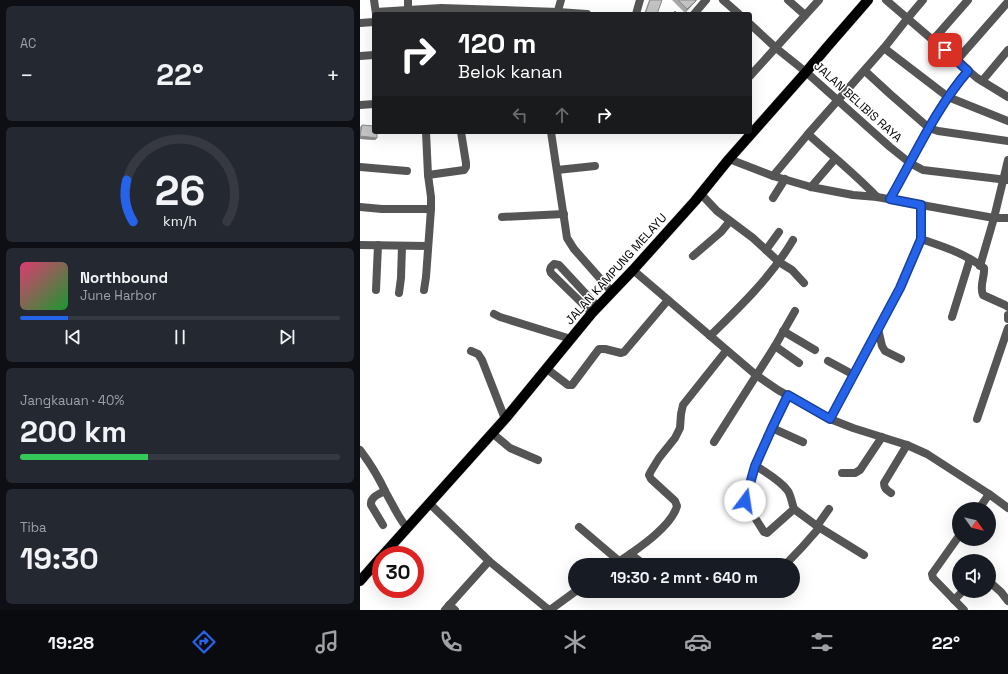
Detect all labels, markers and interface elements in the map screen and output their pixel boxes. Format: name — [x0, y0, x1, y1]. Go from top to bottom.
text: 120 m — [458, 25, 536, 61]
icon: right — [392, 28, 444, 80]
pin — [928, 33, 962, 67]
text: AC — [20, 35, 36, 52]
icon: arrive — [934, 39, 956, 61]
text: 22° — [156, 55, 204, 94]
street label: JALAN BELIBIS RAYA — [811, 58, 906, 146]
text: Belok kanan — [458, 60, 563, 83]
text: − — [20, 61, 34, 89]
text: + — [326, 61, 340, 89]
icon: left — [509, 104, 531, 126]
icon: ahead — [551, 104, 573, 126]
icon: right — [593, 104, 615, 126]
text: 26 — [155, 164, 205, 217]
street label: JALAN KAMPUNG MELAYU — [562, 210, 670, 328]
text: km/h — [163, 212, 197, 230]
text: Northbound — [80, 268, 168, 287]
text: June Harbor — [80, 287, 157, 304]
icon: previous — [62, 326, 84, 348]
icon: pause — [169, 326, 191, 348]
icon: next — [276, 326, 298, 348]
text: Jangkauan · 40% — [20, 392, 124, 409]
text: 200 km — [20, 412, 127, 451]
position arrow — [724, 480, 766, 522]
north arrow — [952, 502, 996, 546]
map controls — [952, 502, 996, 598]
text: Tiba — [20, 519, 47, 536]
text: 19:30 — [20, 539, 99, 578]
speed limit sign: 30 — [372, 546, 424, 598]
button: sound — [952, 554, 996, 598]
text: 19:30 · 2 mnt · 640 m — [610, 568, 758, 587]
icon: directions — [190, 628, 218, 656]
icon: music — [313, 628, 341, 656]
icon: phone — [437, 628, 465, 656]
icon: climate — [561, 628, 589, 656]
icon: car — [684, 628, 712, 656]
icon: filters — [808, 628, 836, 656]
text: 19:28 — [48, 631, 94, 654]
text: 22° — [932, 631, 960, 654]

